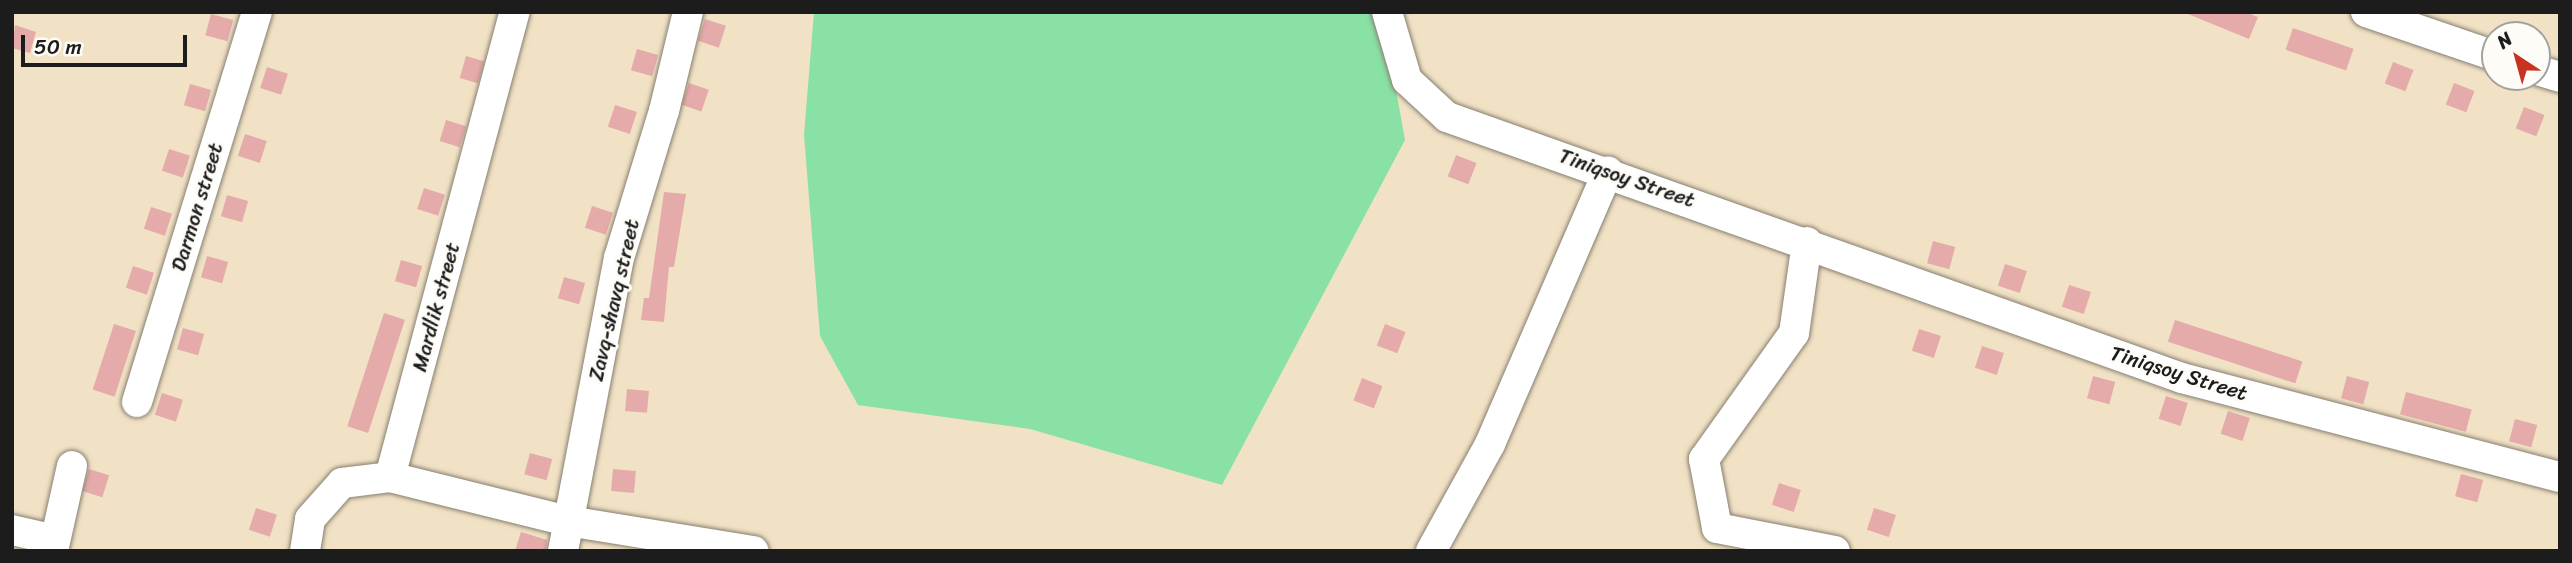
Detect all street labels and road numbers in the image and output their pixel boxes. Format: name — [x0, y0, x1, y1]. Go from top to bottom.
street label: Darmon street — [165, 139, 229, 275]
street label: Tiniqsoy Street — [1556, 143, 1698, 213]
street label: Zavq-shavq street — [583, 217, 645, 383]
street label: Mardlik street — [406, 239, 466, 375]
street label: Tiniqsoy Street — [2108, 340, 2250, 406]

